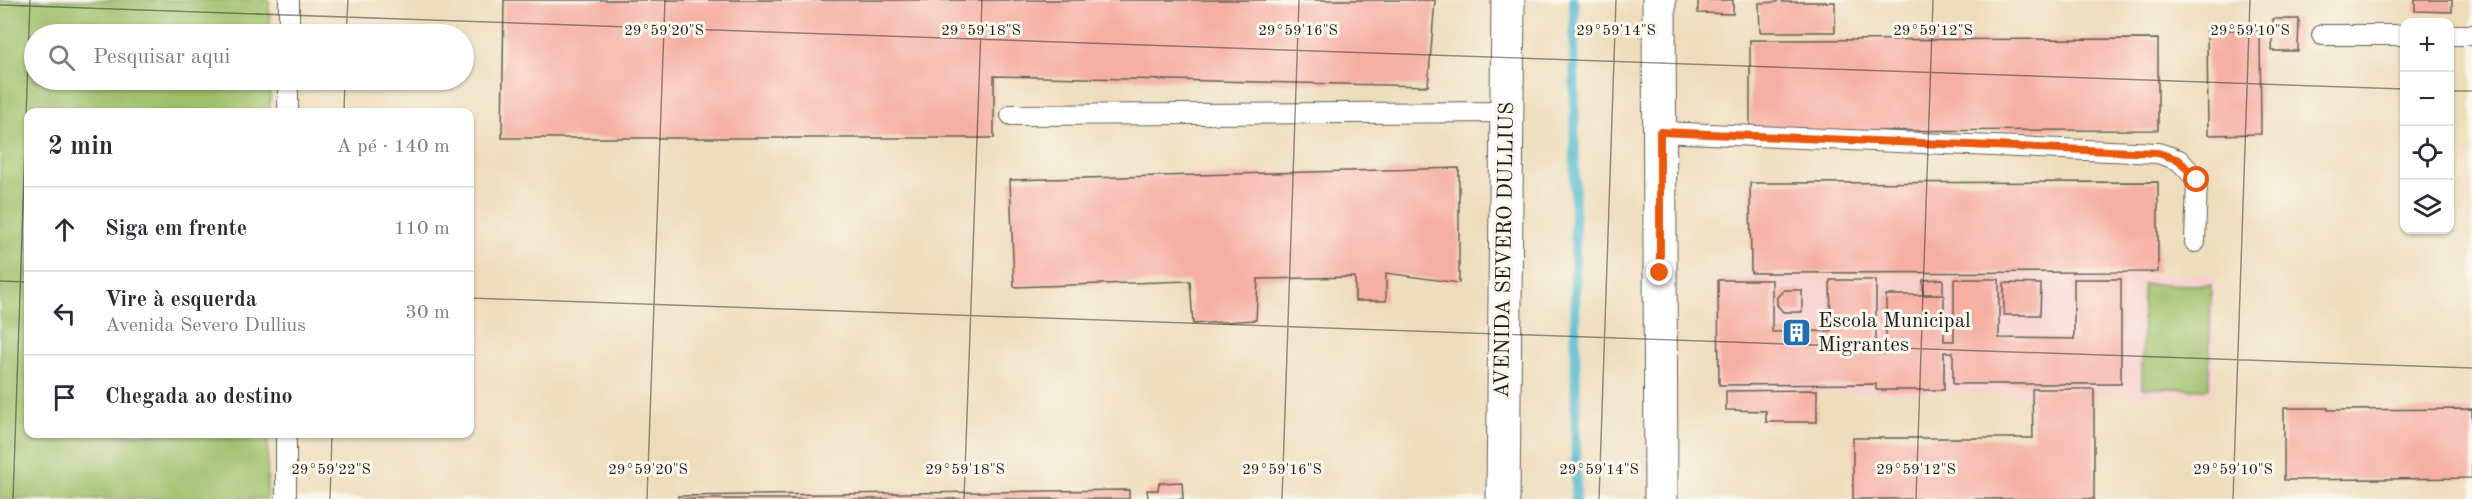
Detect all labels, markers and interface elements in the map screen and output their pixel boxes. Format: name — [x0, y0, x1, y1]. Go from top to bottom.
map controls — [2400, 18, 2454, 234]
button: + — [2400, 18, 2454, 72]
search box — [24, 24, 474, 90]
text: 29°59'20"S — [624, 24, 704, 39]
text: 29°59'18"S — [941, 24, 1021, 39]
text: 29°59'16"S — [1258, 24, 1338, 39]
text: 29°59'14"S — [1576, 24, 1656, 39]
text: 29°59'12"S — [1893, 24, 1973, 39]
text: 29°59'10"S — [2210, 24, 2290, 39]
icon: search — [45, 41, 78, 74]
text: Pesquisar aqui — [93, 46, 230, 68]
button: − — [2400, 72, 2454, 126]
street label: AVENIDA SEVERO DULLIUS — [1492, 102, 1518, 398]
button: locate — [2400, 126, 2454, 180]
text: 2 min — [48, 134, 113, 160]
text: A pé · 140 m — [336, 137, 450, 157]
route start — [2183, 166, 2209, 192]
button: layers — [2400, 180, 2454, 234]
icon: ahead — [48, 213, 81, 246]
text: Siga em frente — [105, 218, 247, 240]
text: 110 m — [394, 219, 450, 239]
route end — [1646, 259, 1672, 285]
text: Vire à esquerda — [105, 289, 257, 311]
icon: left — [48, 297, 81, 330]
text: 30 m — [405, 303, 450, 323]
place label: Escola Municipal Migrantes — [1818, 311, 1971, 356]
text: Avenida Severo Dullius — [105, 316, 306, 336]
building icon: Escola Municipal Migrantes — [1781, 317, 1813, 349]
icon: arrive — [48, 381, 81, 414]
text: Chegada ao destino — [105, 386, 293, 408]
text: 29°59'22"S — [291, 463, 371, 478]
text: 29°59'20"S — [608, 463, 688, 478]
text: 29°59'18"S — [925, 463, 1005, 478]
text: 29°59'16"S — [1242, 463, 1322, 478]
text: 29°59'14"S — [1559, 463, 1639, 478]
text: 29°59'12"S — [1876, 463, 1956, 478]
text: 29°59'10"S — [2193, 463, 2273, 478]

